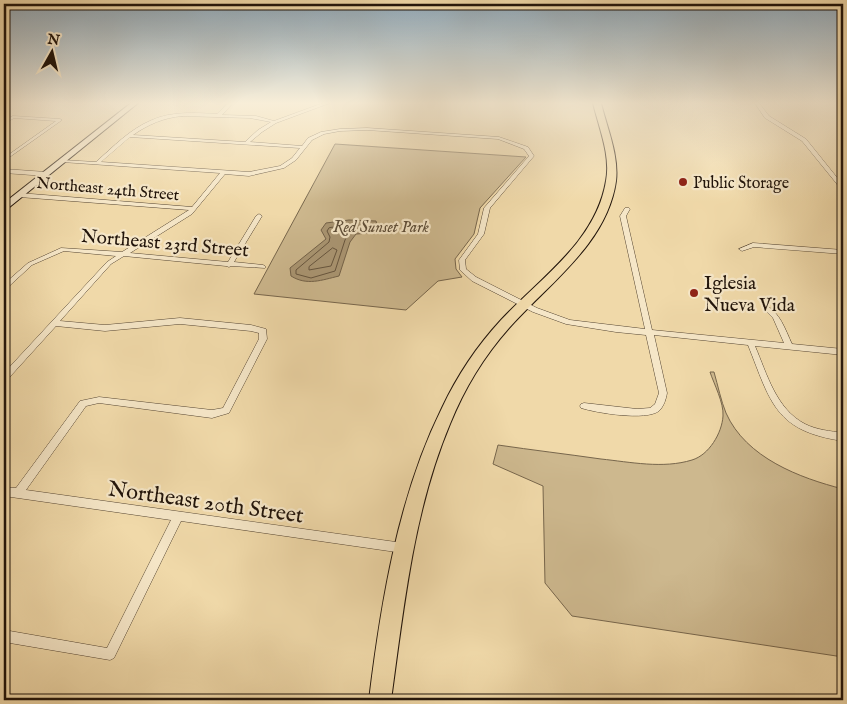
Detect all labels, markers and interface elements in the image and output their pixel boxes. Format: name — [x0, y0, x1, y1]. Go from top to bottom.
north arrow — [28, 28, 78, 78]
text: N — [45, 30, 61, 50]
street label: Northeast 24th Street — [36, 174, 181, 206]
place label: Public Storage — [693, 174, 789, 194]
marker: Public Storage — [677, 176, 689, 188]
park label: Red Sunset Park — [333, 218, 430, 238]
street label: Northeast 23rd Street — [80, 225, 250, 263]
place label: Iglesia Nueva Vida — [704, 272, 796, 318]
marker: Iglesia Nueva Vida — [688, 287, 700, 299]
street label: Northeast 20th Street — [106, 475, 306, 531]

